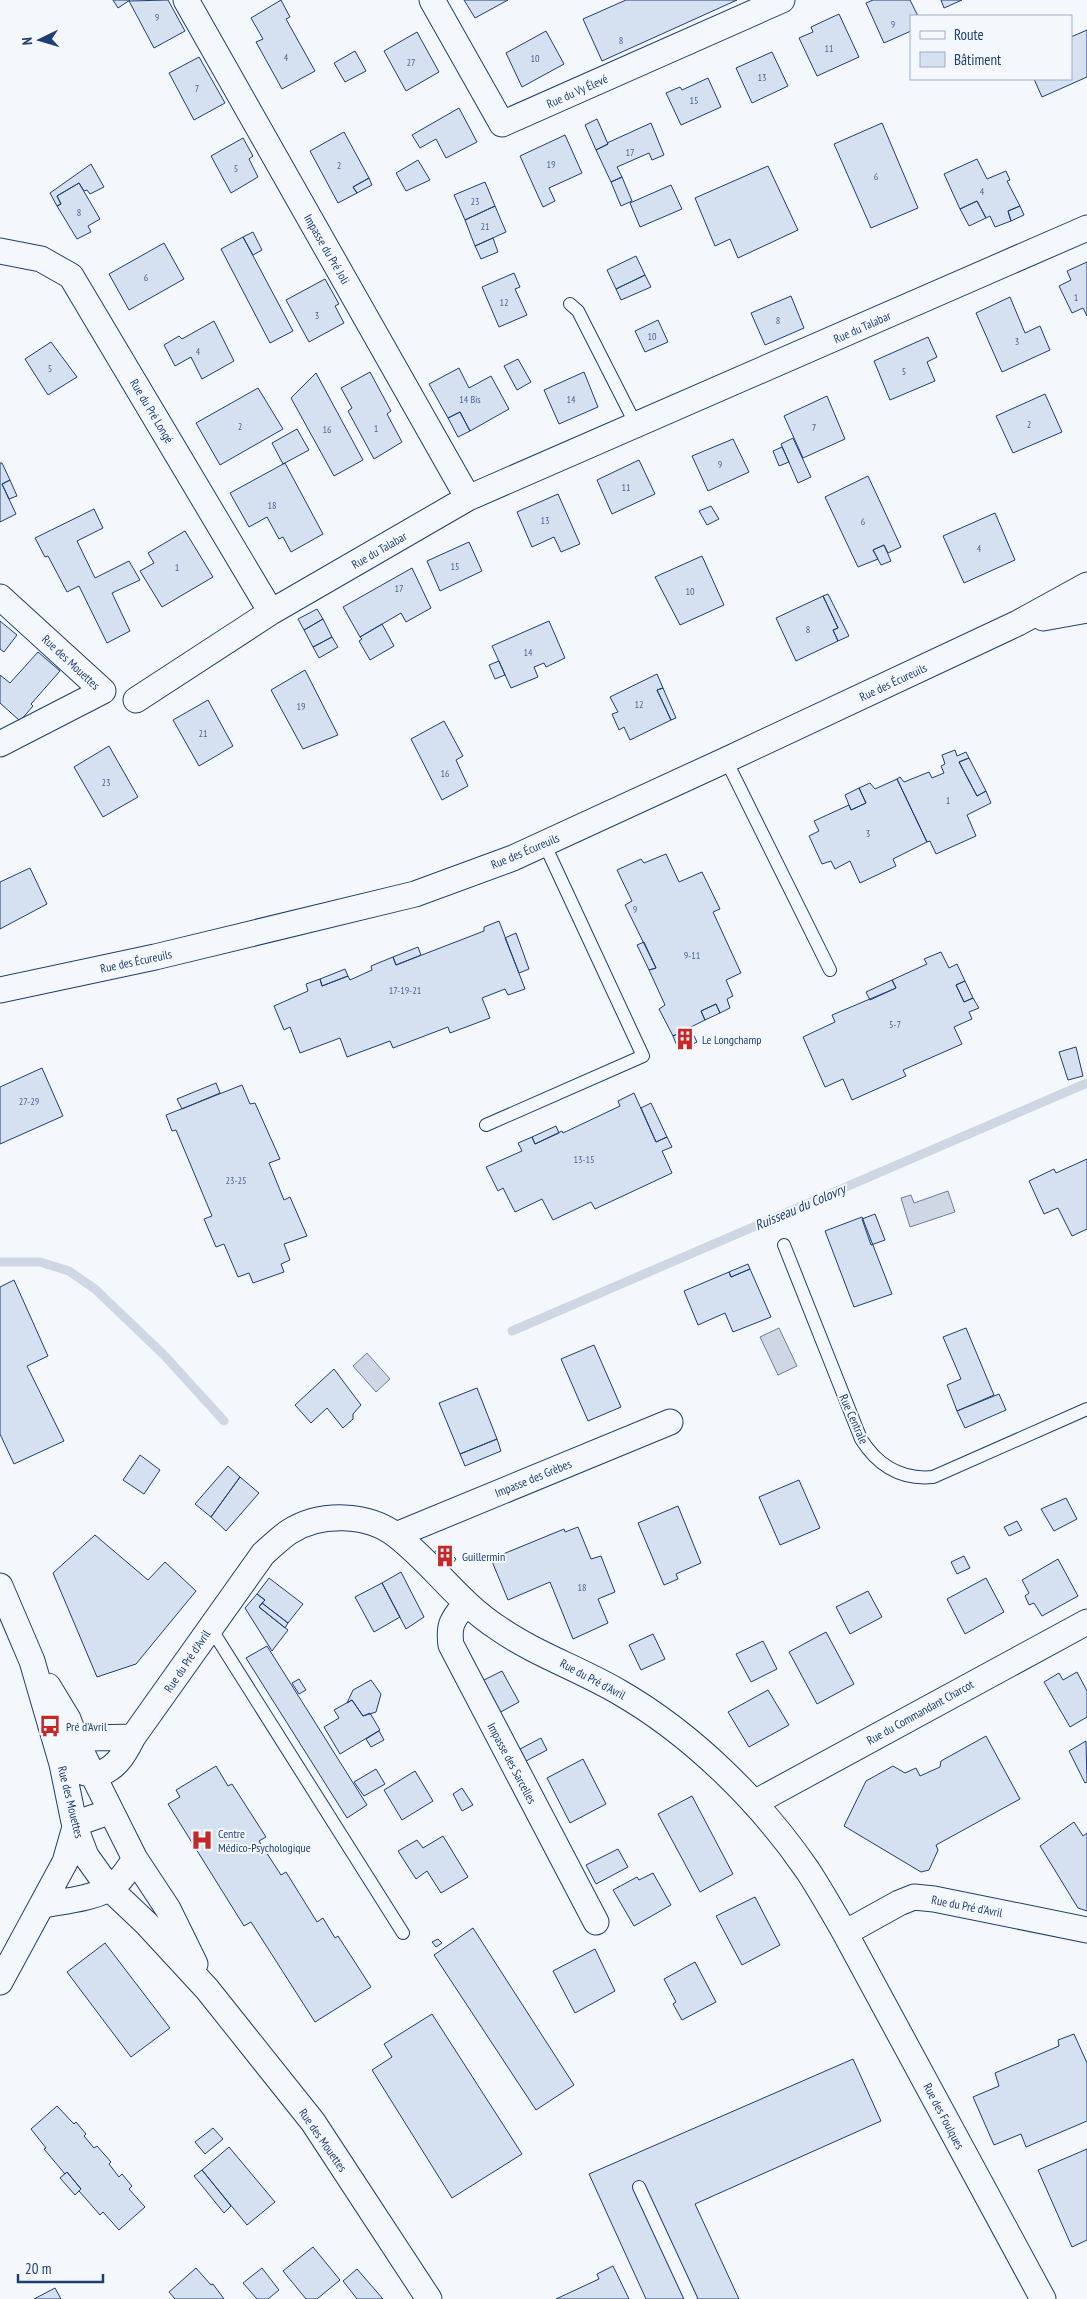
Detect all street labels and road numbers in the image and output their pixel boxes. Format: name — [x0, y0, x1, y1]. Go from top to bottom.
street label: Rue du Vy Élevé — [544, 71, 610, 111]
street label: Impasse du Pré Joli — [301, 211, 353, 287]
street label: Rue du Talabar — [831, 307, 894, 346]
street label: Rue du Pré Longé — [127, 376, 177, 446]
street label: Rue du Talabar — [349, 528, 410, 572]
street label: Rue des Mouettes — [39, 631, 103, 693]
street label: Rue des Écureuils — [857, 660, 929, 704]
street label: Rue des Écureuils — [489, 830, 561, 872]
street label: Rue des Écureuils — [99, 946, 173, 976]
street label: Rue Centrale — [836, 1392, 872, 1446]
street label: Impasse des Grèbes — [492, 1456, 574, 1500]
street label: Rue du Pré d'Avril — [161, 1627, 213, 1695]
street label: Rue du Pré d'Avril — [558, 1655, 629, 1703]
street label: Rue du Commandant Charcot — [864, 1676, 977, 1748]
street label: Impasse des Sarcelles — [484, 1720, 540, 1806]
street label: Rue des Mouettes — [55, 1764, 87, 1840]
street label: Rue du Pré d'Avril — [930, 1892, 1004, 1920]
street label: Rue des Foulques — [920, 2080, 968, 2152]
street label: Rue des Mouettes — [296, 2105, 350, 2175]

